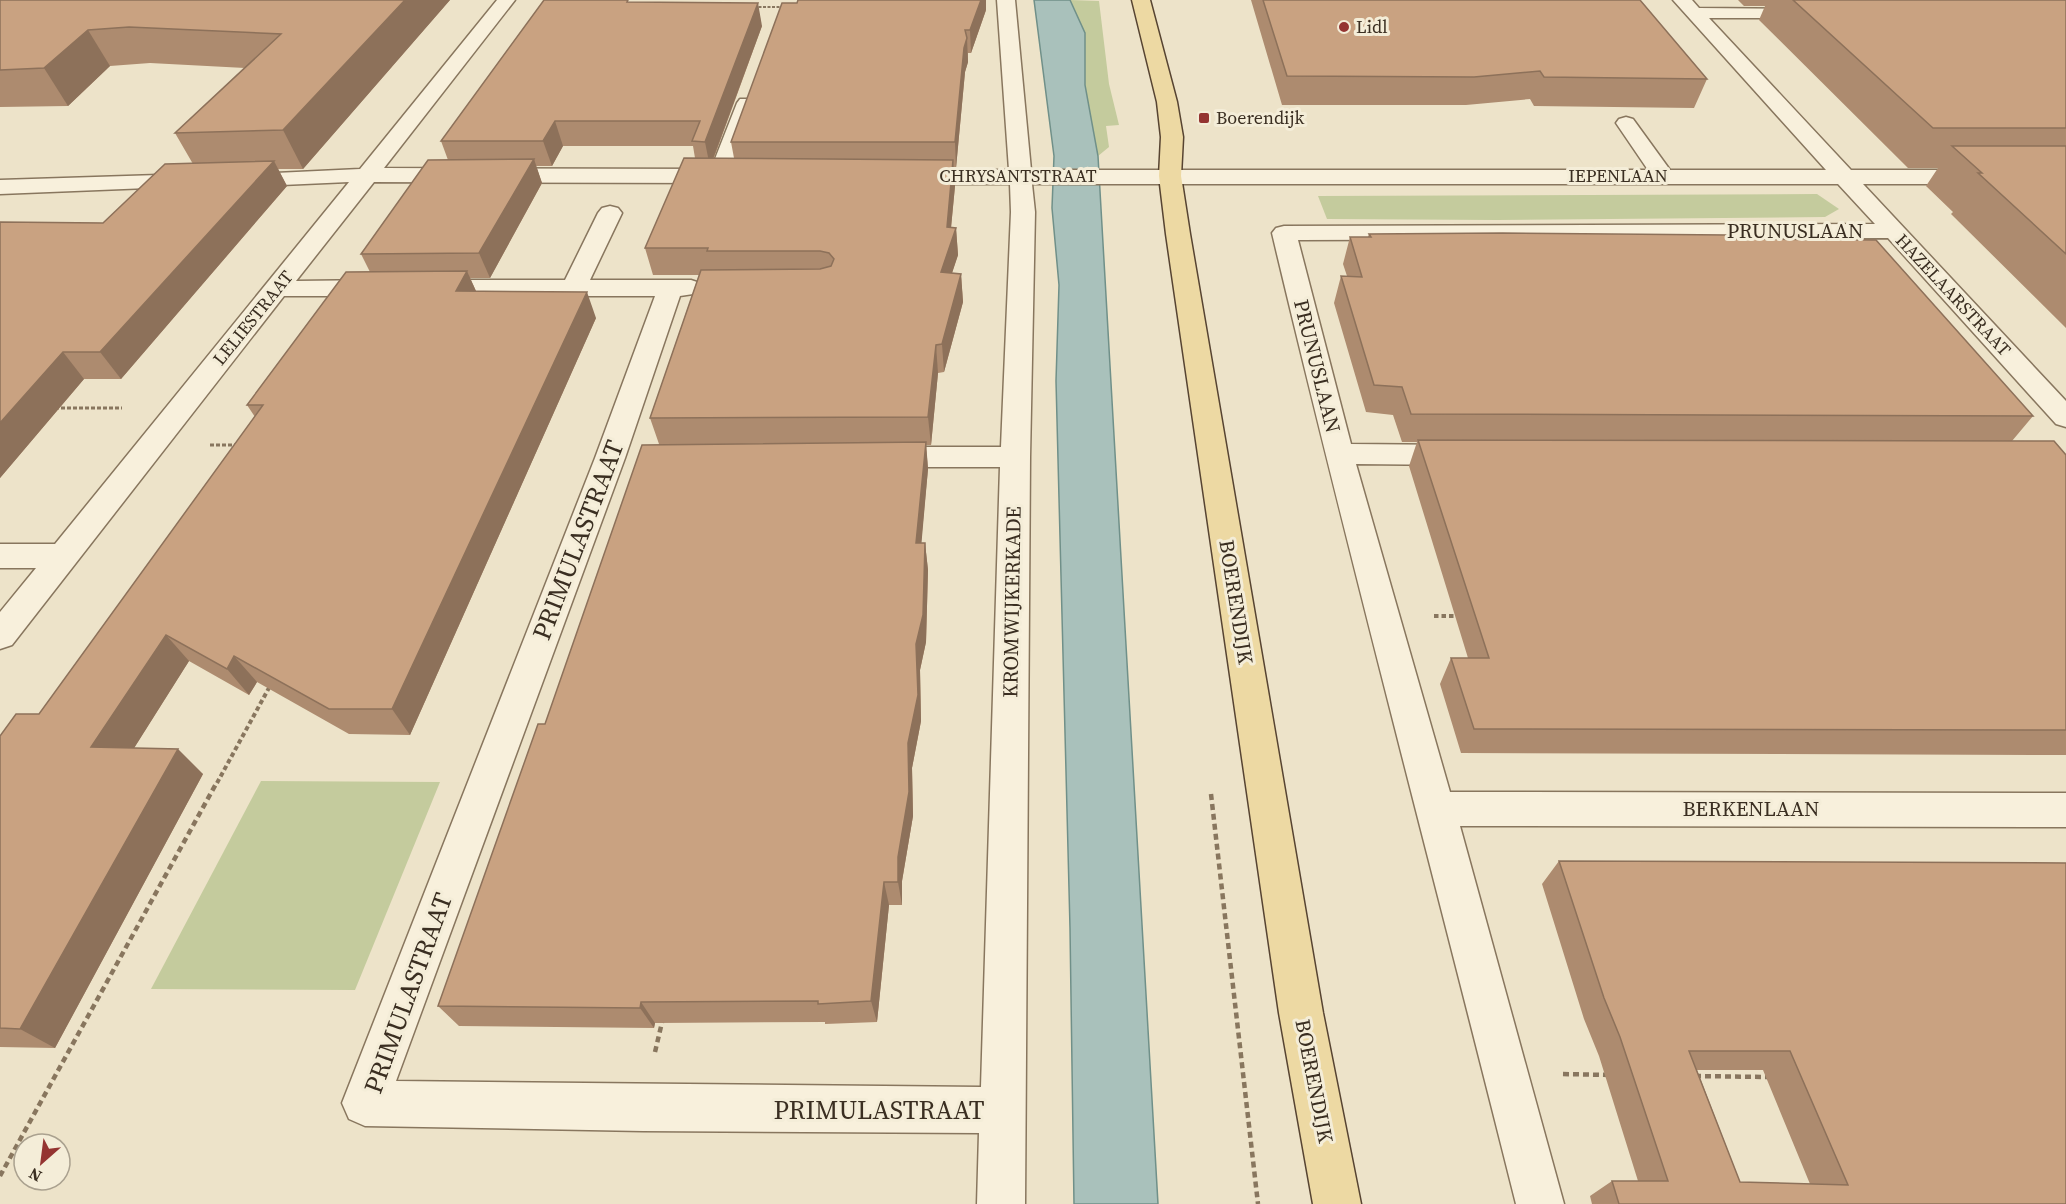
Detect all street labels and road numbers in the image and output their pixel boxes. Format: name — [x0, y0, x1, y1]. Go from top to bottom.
street label: CHRYSANTSTRAAT — [939, 163, 1097, 188]
street label: IEPENLAAN — [1568, 163, 1668, 188]
street label: PRUNUSLAAN — [1727, 216, 1863, 245]
street label: HAZELAARSTRAAT — [1890, 228, 2017, 361]
street label: LELIESTRAAT — [207, 265, 299, 370]
street label: PRUNUSLAAN — [1287, 296, 1348, 436]
street label: PRIMULASTRAAT — [523, 435, 633, 645]
street label: KROMWIJKERKADE — [995, 506, 1028, 698]
street label: BOERENDIJK — [1212, 538, 1261, 666]
street label: BERKENLAAN — [1683, 794, 1819, 823]
street label: PRIMULASTRAAT — [355, 887, 461, 1098]
street label: BOERENDIJK — [1288, 1017, 1341, 1145]
street label: PRIMULASTRAAT — [773, 1092, 985, 1128]

